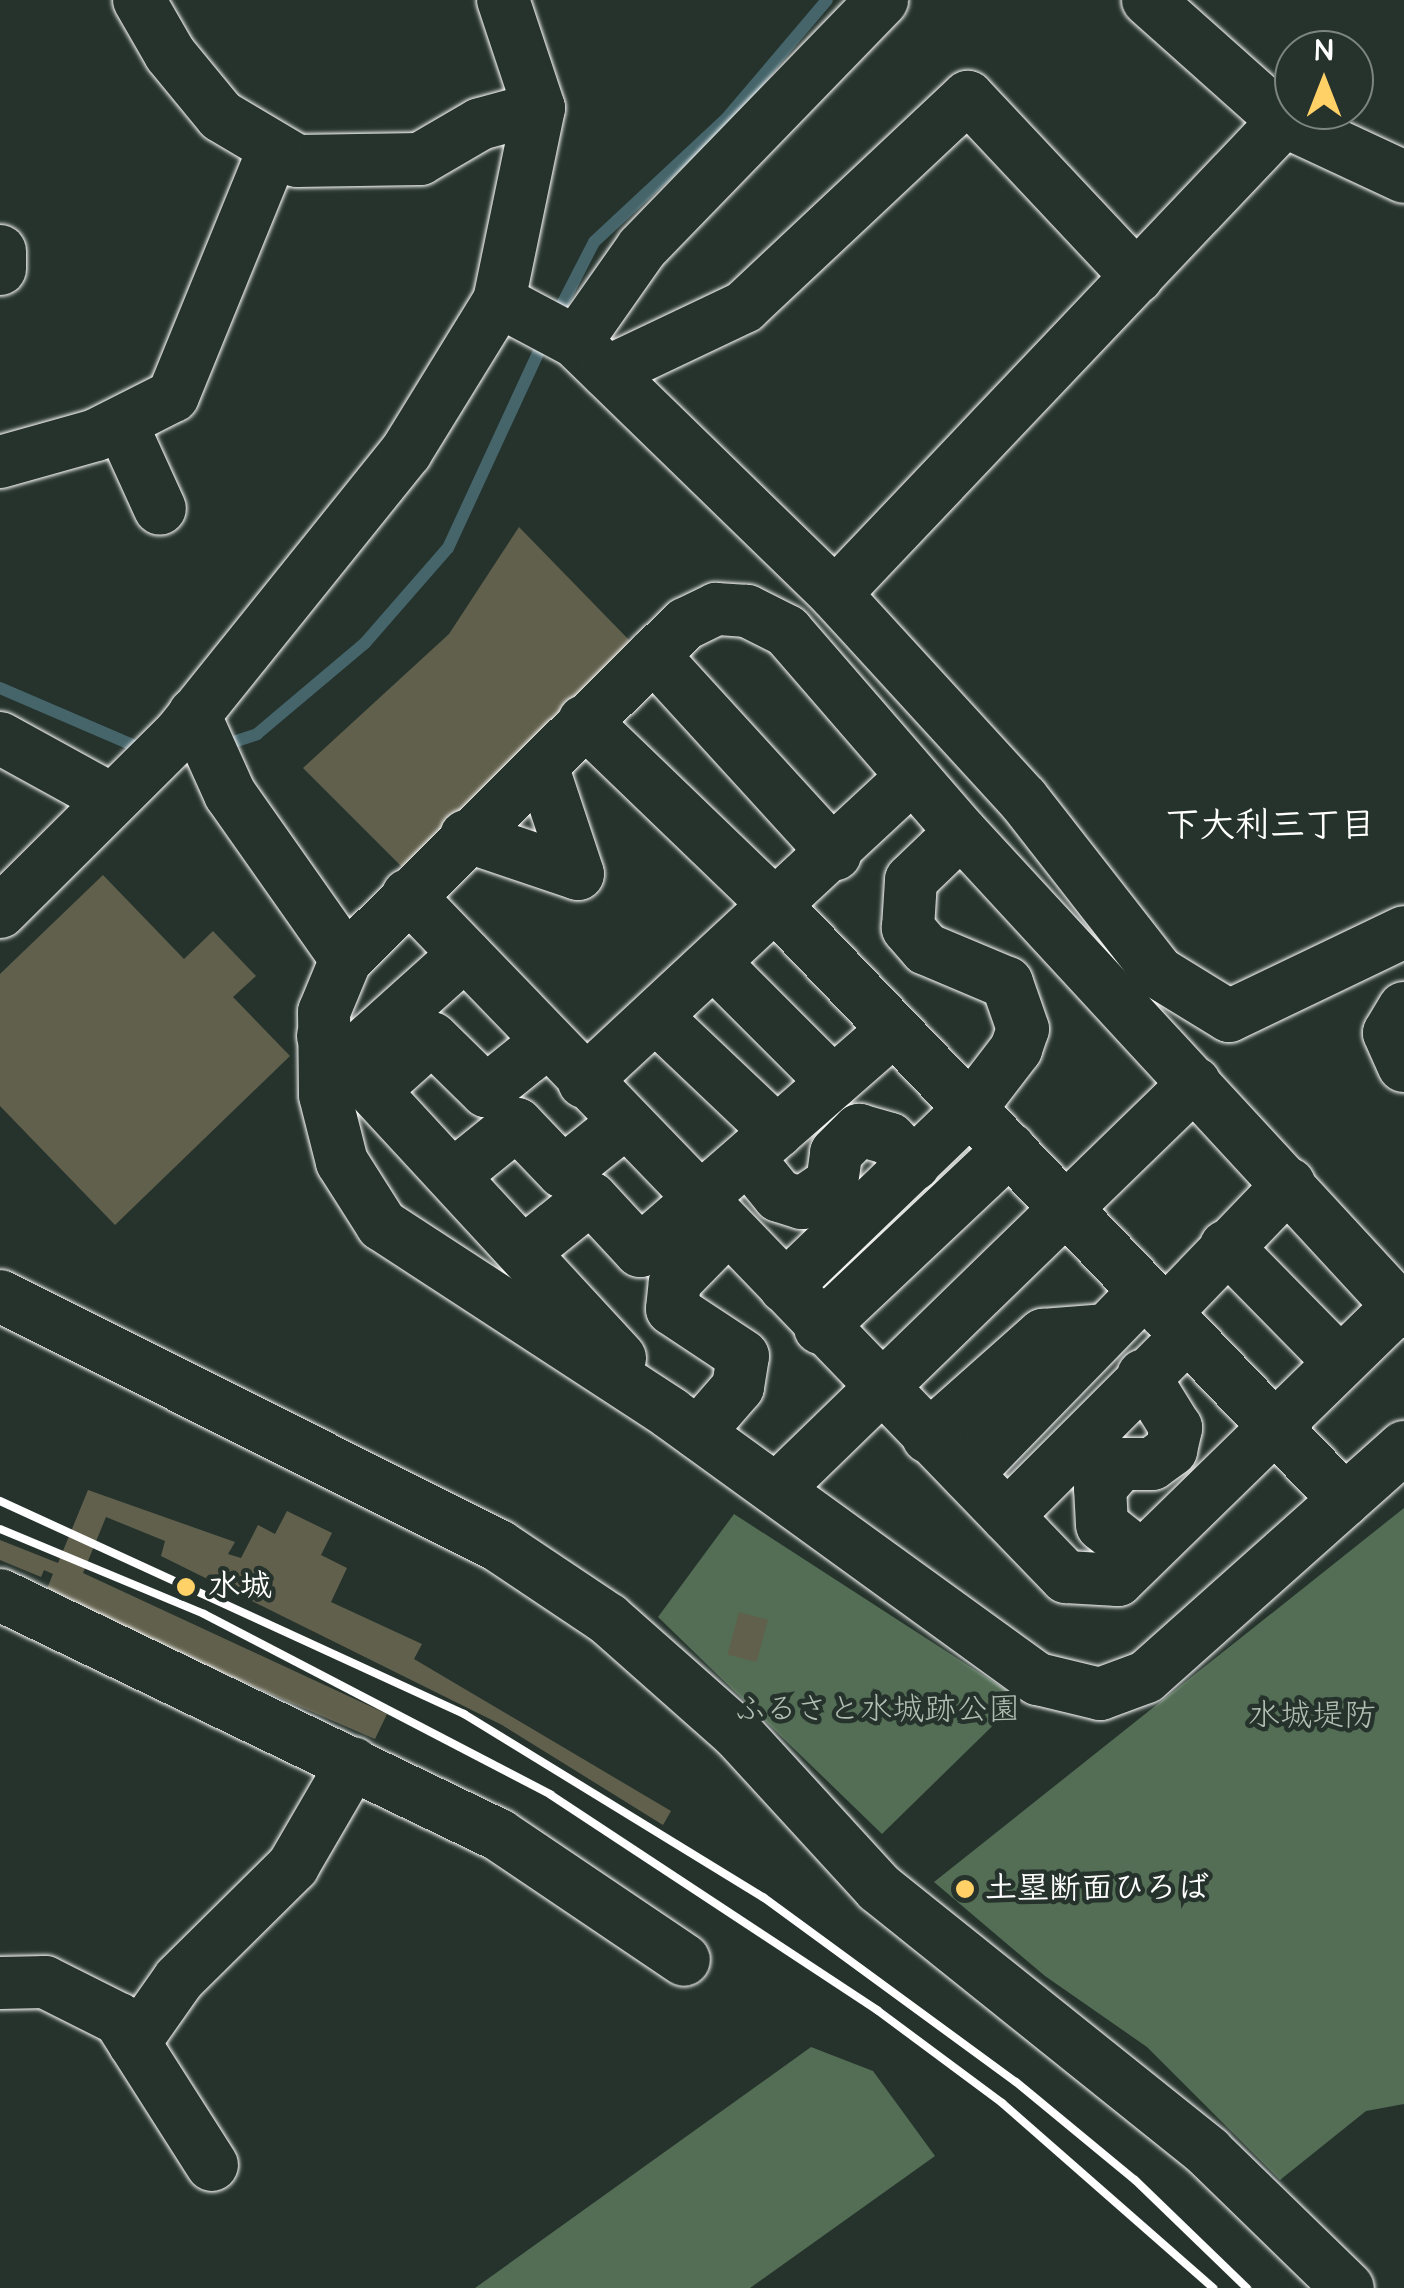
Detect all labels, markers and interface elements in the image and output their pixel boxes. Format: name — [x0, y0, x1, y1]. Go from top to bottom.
north arrow — [1274, 30, 1374, 130]
text: N — [1315, 32, 1333, 71]
district label: 下大利三丁目 — [1165, 805, 1375, 847]
place label: 水城 — [208, 1568, 272, 1606]
marker: 水城 — [173, 1574, 199, 1600]
park label: ふるさと水城跡公園 — [733, 1691, 1021, 1729]
park label: 水城堤防 — [1248, 1697, 1376, 1735]
place label: 土塁断面ひろば — [985, 1870, 1209, 1908]
marker: 土塁断面ひろば — [954, 1878, 976, 1900]

